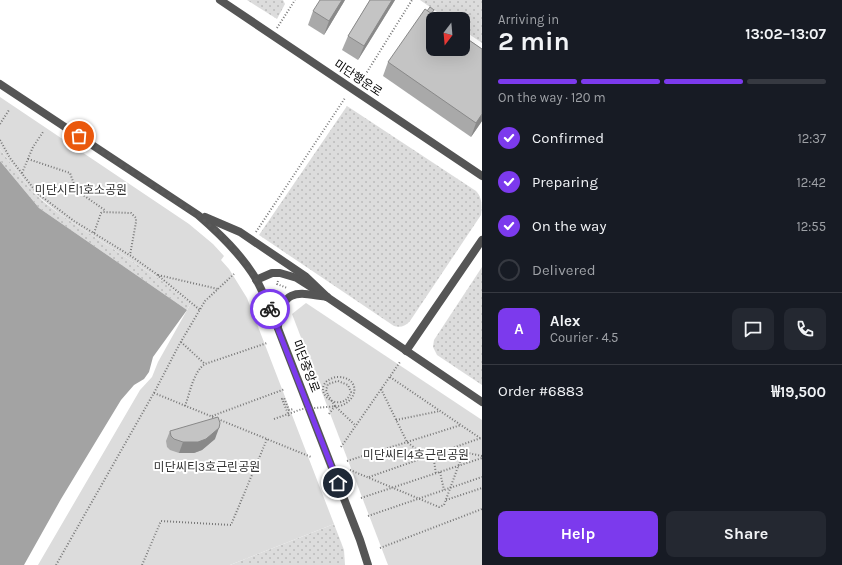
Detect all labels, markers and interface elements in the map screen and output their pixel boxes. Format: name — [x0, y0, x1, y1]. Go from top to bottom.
north arrow — [426, 12, 470, 56]
map controls — [426, 12, 470, 56]
text: Arriving in — [498, 12, 559, 27]
text: 13:02–13:07 — [745, 25, 826, 43]
text: 2 min — [498, 26, 570, 57]
street label: 미단행운로 — [331, 57, 385, 99]
text: On the way · 120 m — [498, 90, 606, 105]
pin — [62, 119, 96, 153]
icon: bag — [68, 125, 90, 147]
icon: check — [498, 127, 520, 149]
text: Confirmed — [532, 129, 604, 147]
text: 12:37 — [797, 131, 826, 146]
icon: check — [498, 171, 520, 193]
text: Preparing — [532, 173, 598, 191]
text: 12:42 — [796, 175, 826, 190]
park label: 미단시티1호소공원 — [35, 183, 127, 197]
icon: check — [498, 215, 520, 237]
text: On the way — [532, 217, 606, 235]
text: 12:55 — [796, 219, 826, 234]
text: Delivered — [532, 261, 596, 279]
courier — [250, 289, 290, 329]
icon: bike — [259, 298, 281, 320]
button: chat — [732, 308, 774, 350]
button: phone — [784, 308, 826, 350]
text: Alex — [550, 312, 580, 330]
text: A — [514, 320, 524, 338]
text: Courier · 4.5 — [550, 330, 618, 345]
street label: 미단중앙로 — [290, 338, 322, 394]
text: Order #6883 — [498, 382, 584, 400]
text: ₩19,500 — [771, 383, 826, 401]
park label: 미단씨티4호근린공원 — [363, 448, 469, 462]
park label: 미단씨티3호근린공원 — [154, 460, 260, 474]
pin — [321, 466, 355, 500]
icon: home — [327, 472, 349, 494]
button: Help — [498, 511, 658, 557]
button: Share — [666, 511, 826, 557]

